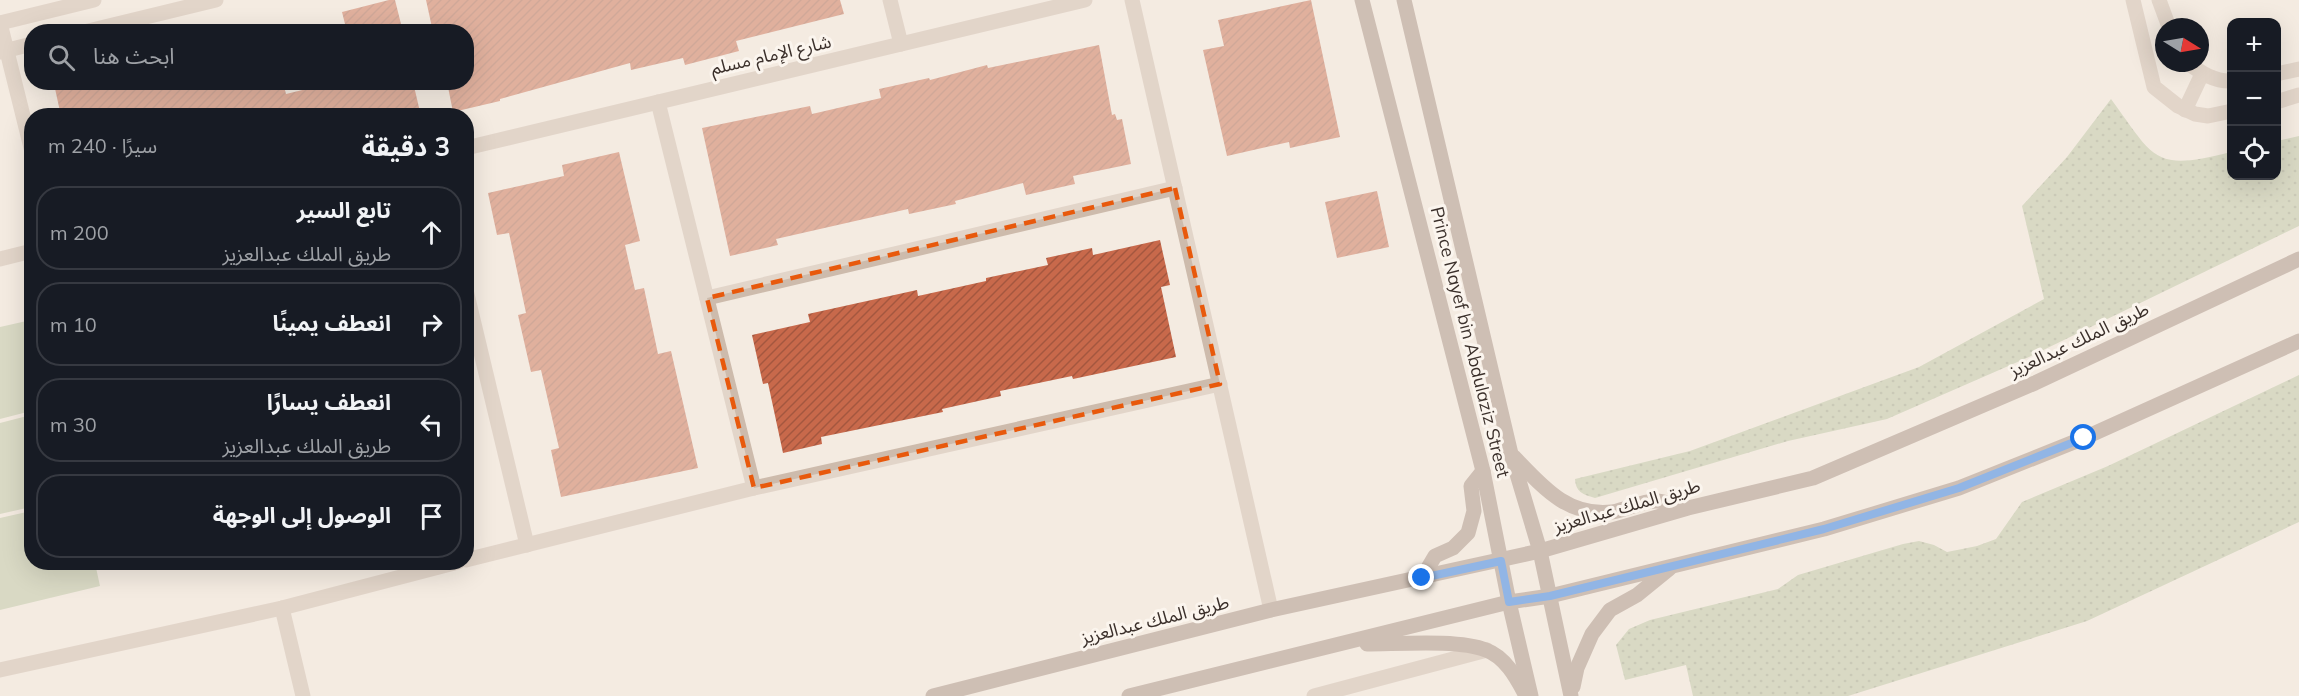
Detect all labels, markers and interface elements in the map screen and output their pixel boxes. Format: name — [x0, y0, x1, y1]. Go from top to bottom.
north arrow — [2155, 18, 2209, 72]
map controls — [2227, 18, 2281, 180]
button: + — [2227, 18, 2281, 72]
search box — [24, 24, 474, 90]
street label: شارع الإمام مسلم — [708, 29, 834, 82]
icon: search — [45, 41, 78, 74]
text: ابحث هنا — [93, 42, 175, 70]
button: − — [2227, 72, 2281, 126]
button: locate — [2227, 126, 2281, 180]
text: 3 دقيقة — [362, 130, 450, 163]
text: سيرًا · 240 m — [48, 133, 157, 158]
text: تابع السير — [297, 196, 391, 224]
street label: Prince Nayef bin Abdulaziz Street — [1426, 204, 1515, 480]
icon: ahead — [415, 216, 448, 249]
text: 200 m — [50, 220, 109, 245]
text: طريق الملك عبدالعزيز — [222, 241, 391, 266]
street label: طريق الملك عبدالعزيز — [2004, 297, 2152, 382]
icon: right — [415, 308, 448, 341]
text: انعطف يمينًا — [272, 309, 391, 337]
text: 10 m — [50, 312, 97, 337]
text: انعطف يسارًا — [267, 388, 391, 416]
icon: left — [415, 408, 448, 441]
text: 30 m — [50, 412, 97, 437]
route start — [2070, 424, 2096, 450]
text: طريق الملك عبدالعزيز — [222, 433, 391, 458]
street label: طريق الملك عبدالعزيز — [1550, 474, 1703, 538]
icon: arrive — [415, 500, 448, 533]
text: الوصول إلى الوجهة — [213, 501, 391, 529]
route end — [1408, 564, 1434, 590]
street label: طريق الملك عبدالعزيز — [1078, 590, 1231, 649]

